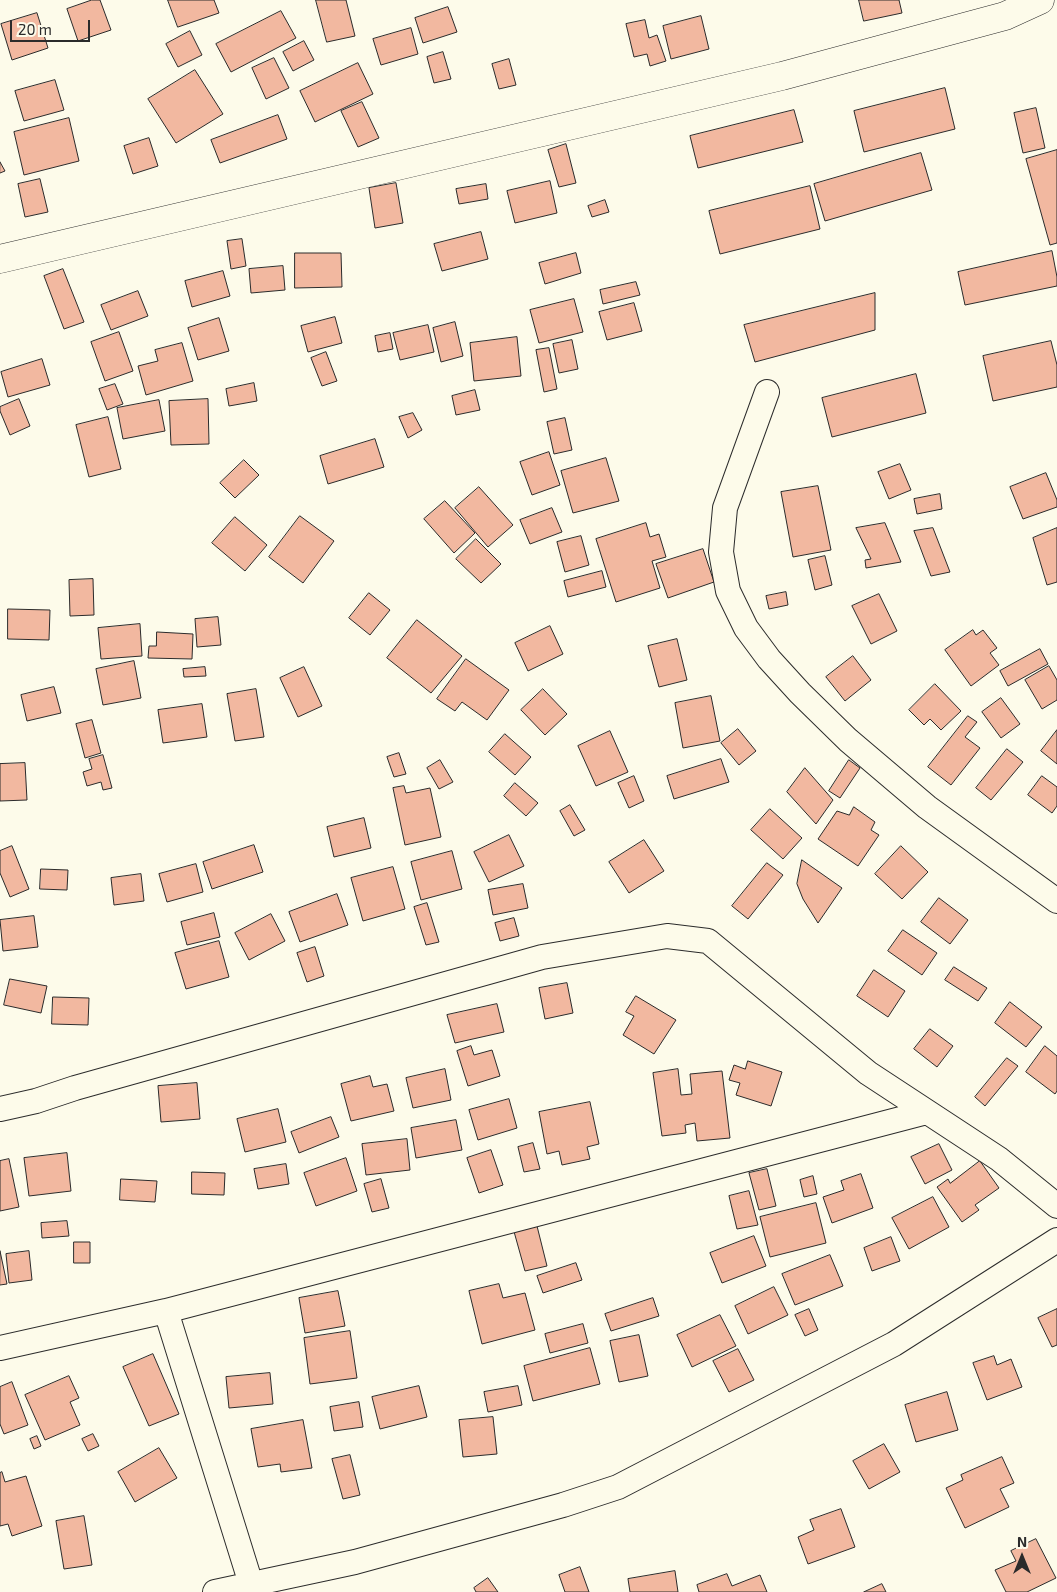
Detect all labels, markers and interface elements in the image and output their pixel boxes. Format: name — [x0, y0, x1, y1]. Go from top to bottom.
scale bar — [12, 10, 92, 42]
text: 20 m — [18, 20, 52, 38]
north arrow — [997, 1532, 1047, 1582]
text: N — [1017, 1533, 1027, 1550]

